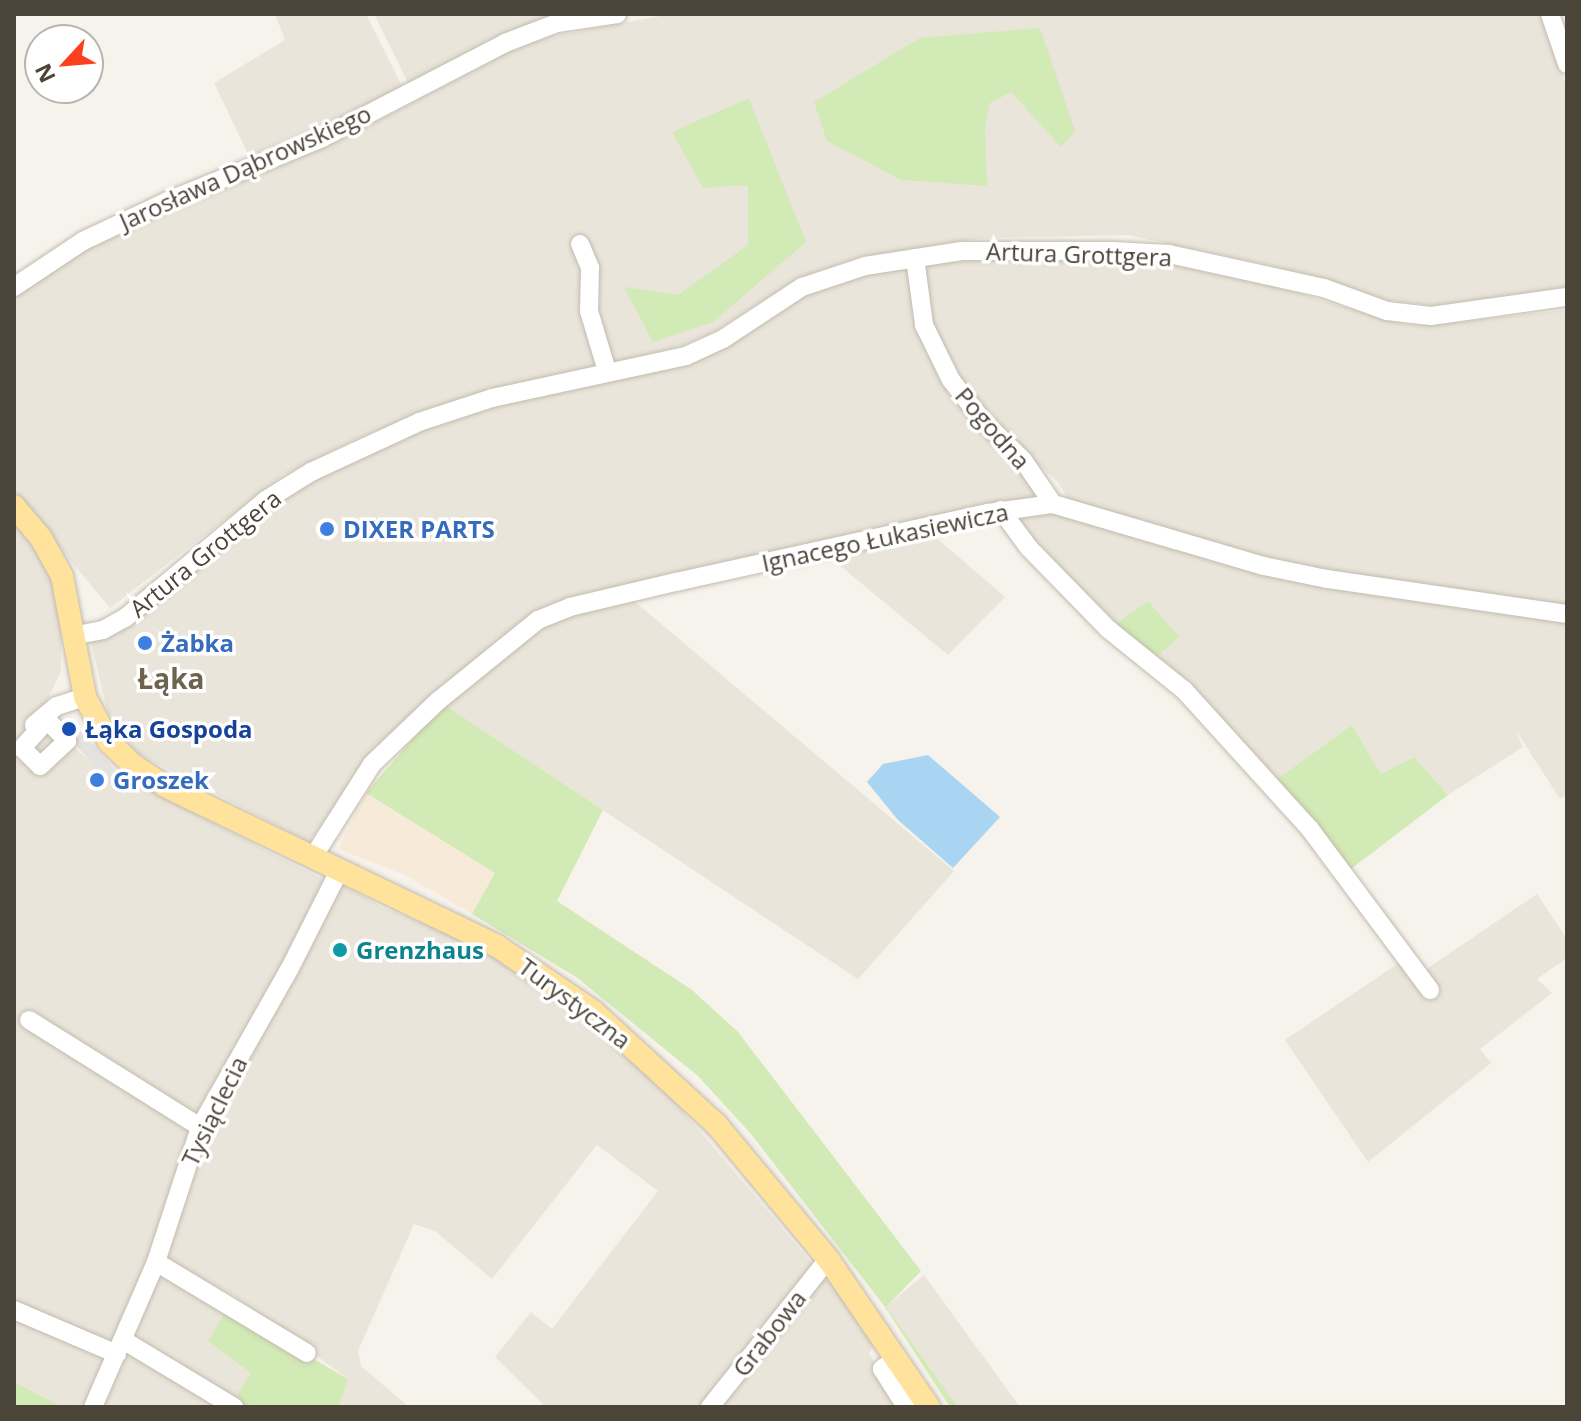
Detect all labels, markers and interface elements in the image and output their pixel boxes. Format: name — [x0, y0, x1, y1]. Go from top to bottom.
north arrow — [24, 24, 104, 104]
text: N — [27, 59, 62, 88]
street label: Jarosława Dąbrowskiego — [115, 98, 375, 236]
street label: Artura Grottgera — [986, 236, 1172, 272]
street label: Pogodna — [950, 381, 1036, 475]
street label: Artura Grottgera — [124, 483, 286, 623]
street label: Ignacego Łukasiewicza — [759, 497, 1011, 577]
place label: DIXER PARTS — [343, 515, 495, 543]
marker: DIXER PARTS — [318, 520, 336, 538]
place label: Żabka — [161, 629, 234, 657]
marker: Żabka — [136, 634, 154, 652]
district label: Łąka — [137, 661, 205, 695]
place label: Łąka Gospoda — [85, 715, 253, 743]
marker: Łąka Gospoda — [60, 720, 78, 738]
place label: Groszek — [113, 766, 209, 794]
marker: Groszek — [88, 771, 106, 789]
place label: Grenzhaus — [356, 936, 484, 964]
marker: Grenzhaus — [331, 941, 349, 959]
street label: Turystyczna — [513, 952, 637, 1054]
street label: Tysiąclecia — [175, 1052, 253, 1170]
street label: Grabowa — [726, 1284, 812, 1382]

